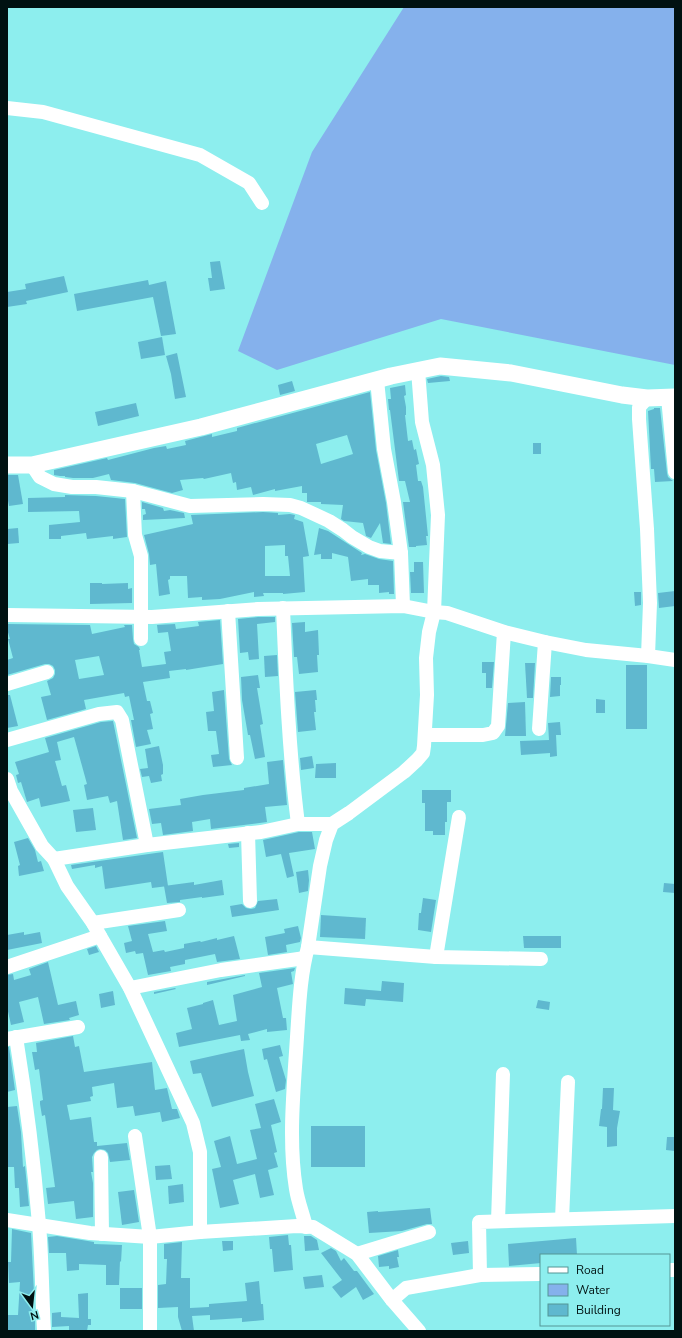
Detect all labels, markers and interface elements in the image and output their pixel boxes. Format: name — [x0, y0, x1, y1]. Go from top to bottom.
legend — [540, 1254, 670, 1326]
text: Road — [576, 1262, 604, 1278]
text: Water — [576, 1282, 610, 1298]
north arrow — [12, 1286, 52, 1326]
text: Building — [576, 1302, 621, 1318]
text: N — [29, 1307, 40, 1323]

